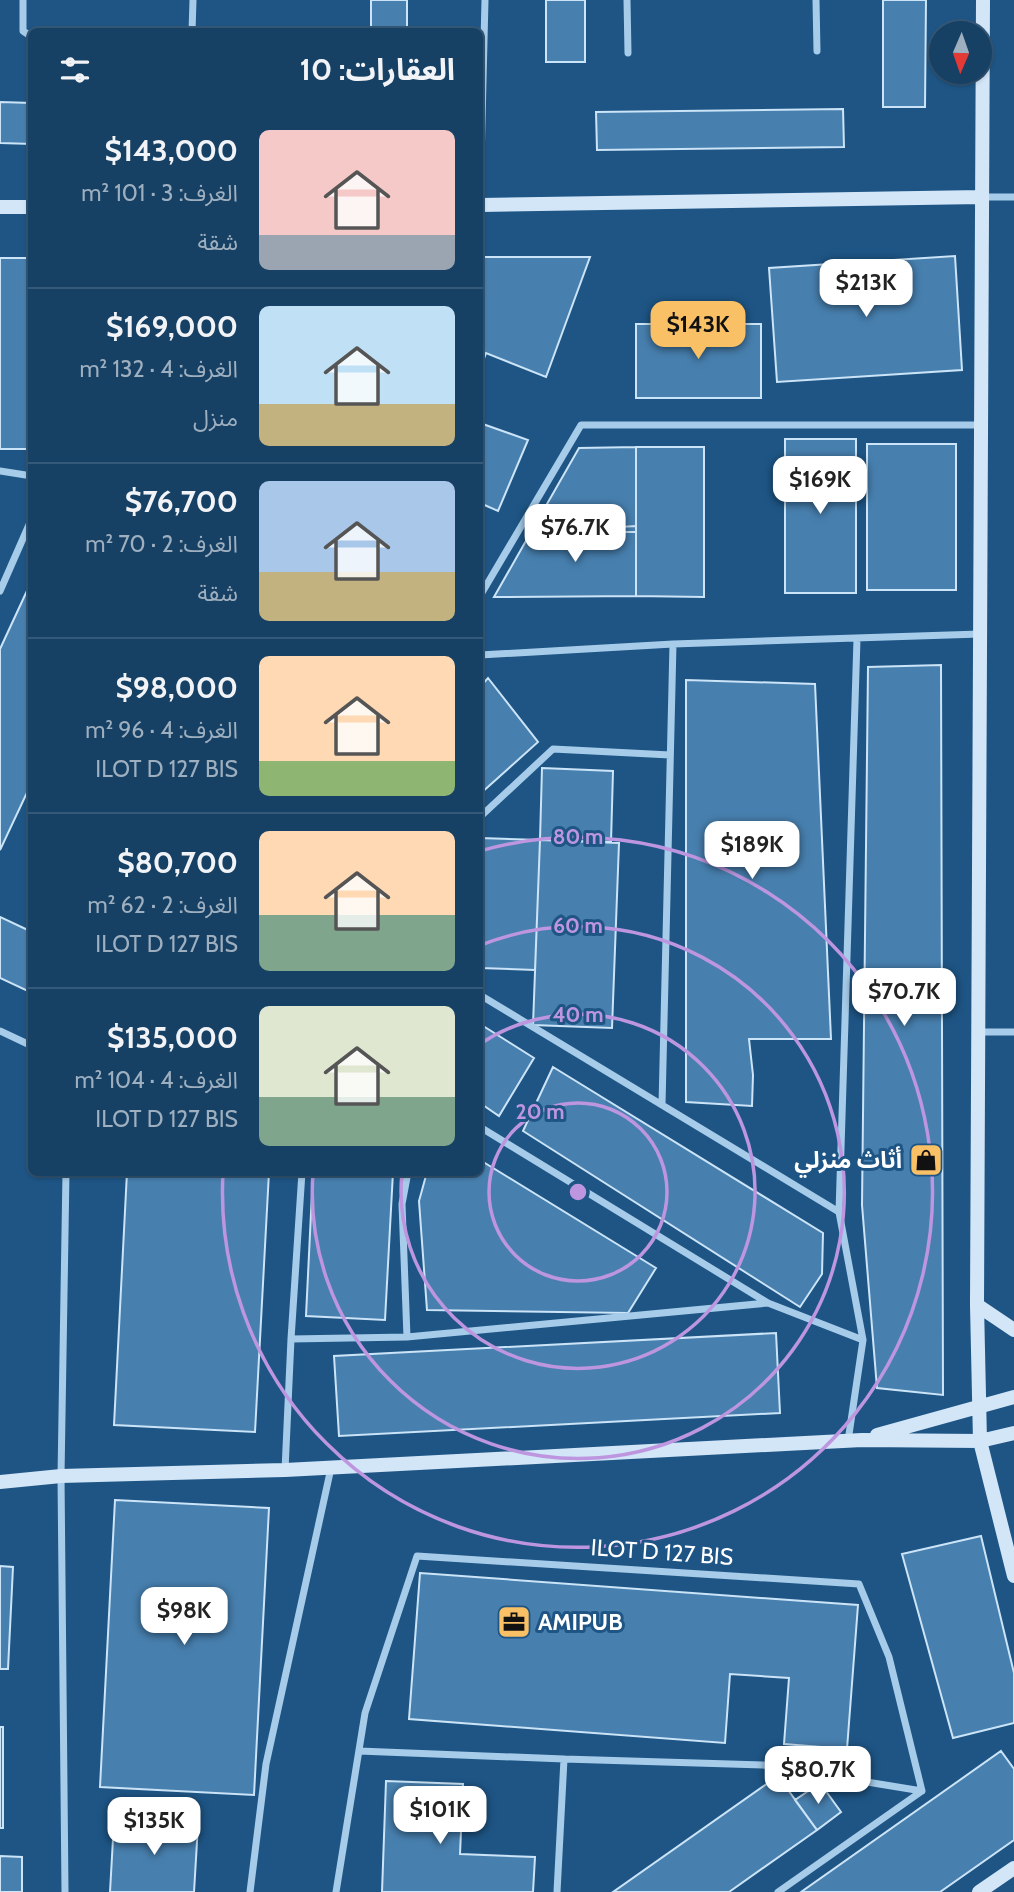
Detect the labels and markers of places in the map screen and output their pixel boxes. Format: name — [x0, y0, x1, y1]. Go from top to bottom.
pin: $213K — [817, 260, 915, 319]
pin: $143K — [649, 302, 747, 361]
pin: $169K — [771, 456, 869, 516]
pin: $76.7K — [518, 504, 632, 564]
pin: $189K — [703, 822, 801, 881]
pin: $70.7K — [847, 968, 961, 1028]
shop icon: أثاث منزلي — [907, 1141, 945, 1179]
place label: أثاث منزلي — [794, 1146, 902, 1178]
centre of rings — [566, 1180, 590, 1204]
pin: $98K — [143, 1588, 225, 1647]
office icon: AMIPUB — [495, 1603, 533, 1641]
place label: AMIPUB — [538, 1608, 623, 1636]
pin: $80.7K — [761, 1746, 875, 1806]
pin: $101K — [391, 1786, 489, 1846]
pin: $135K — [105, 1798, 203, 1857]

